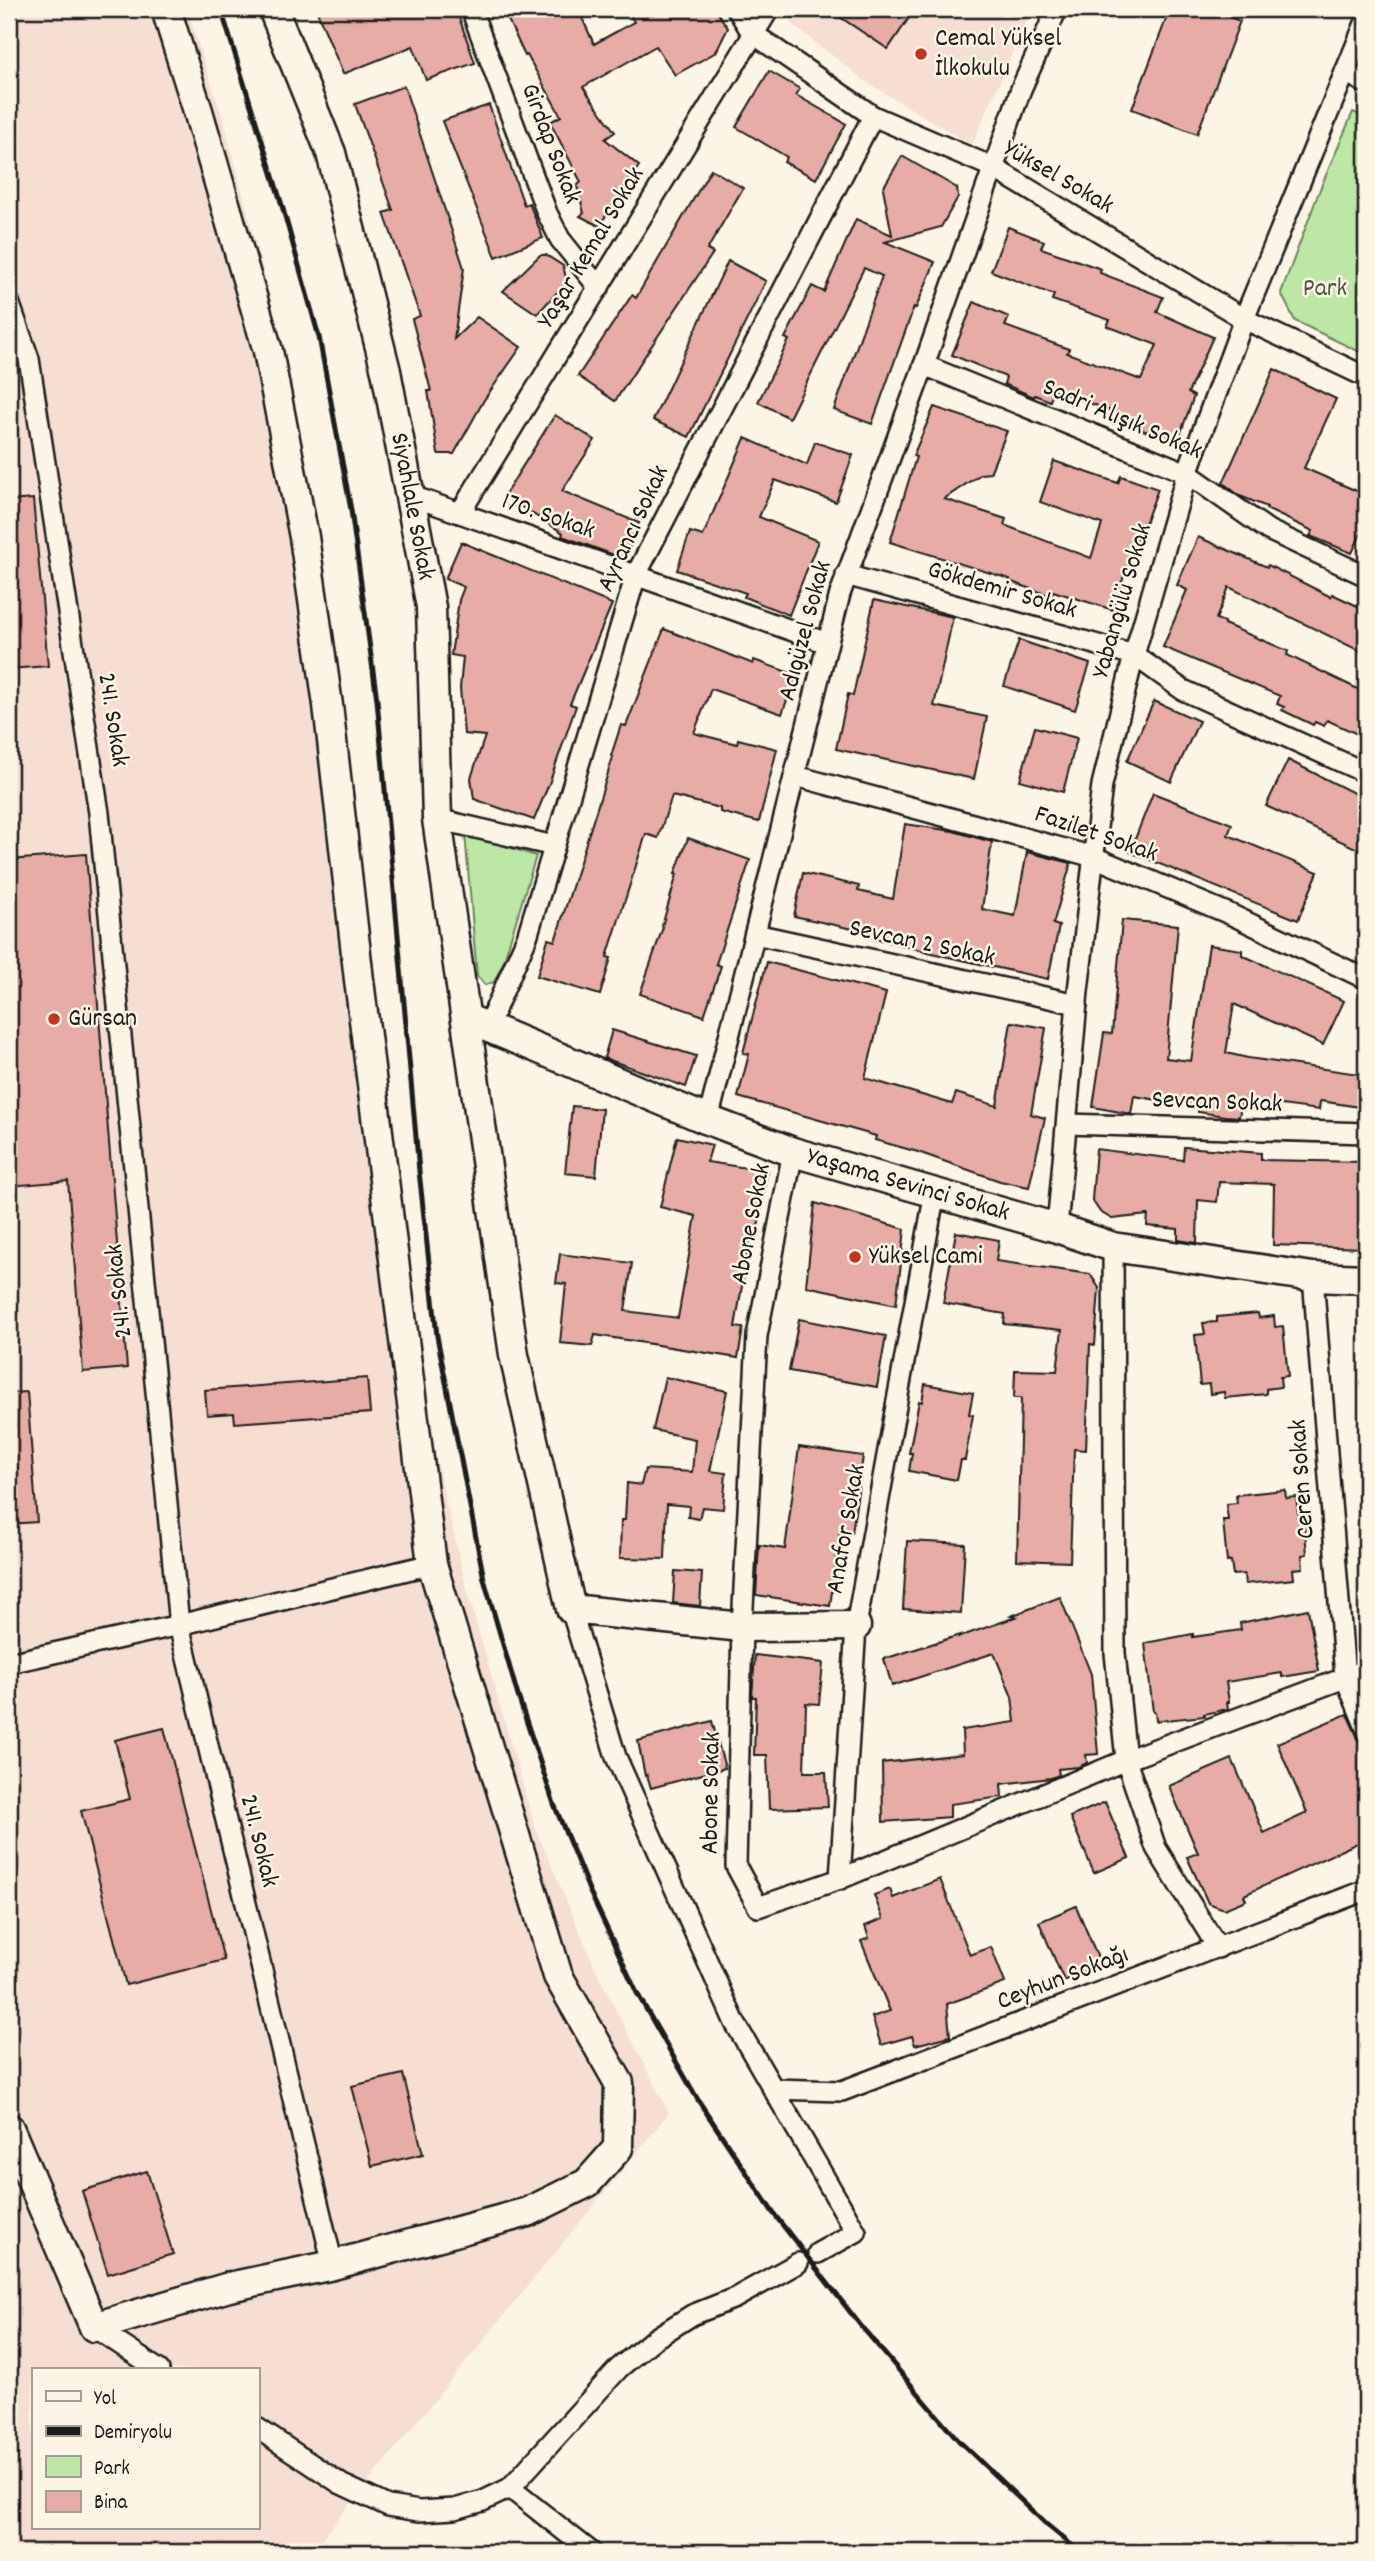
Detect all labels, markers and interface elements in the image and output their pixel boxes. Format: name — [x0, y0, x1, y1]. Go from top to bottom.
place label: Cemal Yüksel İlkokulu — [935, 21, 1061, 88]
marker: Cemal Yüksel İlkokulu — [913, 46, 929, 62]
street label: Girdap Sokak — [510, 78, 590, 210]
street label: Yüksel Sokak — [996, 131, 1120, 225]
street label: Yaşar Kemal Sokak — [529, 160, 655, 336]
park label: Park — [1303, 271, 1347, 308]
street label: Sadri Alışık Sokak — [1036, 370, 1208, 470]
street label: Siyahlale Sokak — [380, 430, 444, 583]
street label: Ayrancı Sokak — [588, 459, 680, 599]
street label: 170. Sokak — [496, 484, 600, 550]
street label: Yabangülü Sokak — [1083, 519, 1163, 683]
street label: Gökdemir Sokak — [923, 552, 1081, 630]
street label: Adıgüzel Sokak — [770, 557, 842, 705]
street label: 241. Sokak — [86, 670, 138, 770]
street label: Fazilet Sokak — [1029, 797, 1163, 873]
street label: Sevcan 2 Sokak — [846, 910, 998, 978]
place label: Gürsan — [68, 1001, 137, 1038]
marker: Gürsan — [46, 1011, 62, 1027]
street label: Sevcan Sokak — [1151, 1082, 1283, 1124]
street label: Yaşama Sevinci Sokak — [802, 1138, 1014, 1232]
street label: Abone Sokak — [722, 1160, 782, 1288]
place label: Yüksel Cami — [869, 1239, 983, 1276]
street label: 241. Sokak — [97, 1242, 143, 1340]
marker: Yüksel Cami — [847, 1249, 863, 1265]
street label: Ceren Sokak — [1280, 1418, 1326, 1540]
street label: Anafor Sokak — [817, 1461, 877, 1597]
street label: Abone Sokak — [692, 1731, 732, 1855]
street label: 241. Sokak — [229, 1791, 287, 1891]
street label: Ceyhun Sokağı — [992, 1937, 1134, 2021]
legend — [32, 2368, 259, 2530]
text: Yol — [94, 2385, 116, 2415]
text: Demiryolu — [94, 2419, 172, 2449]
text: Park — [94, 2455, 130, 2485]
text: Bina — [94, 2489, 128, 2519]

